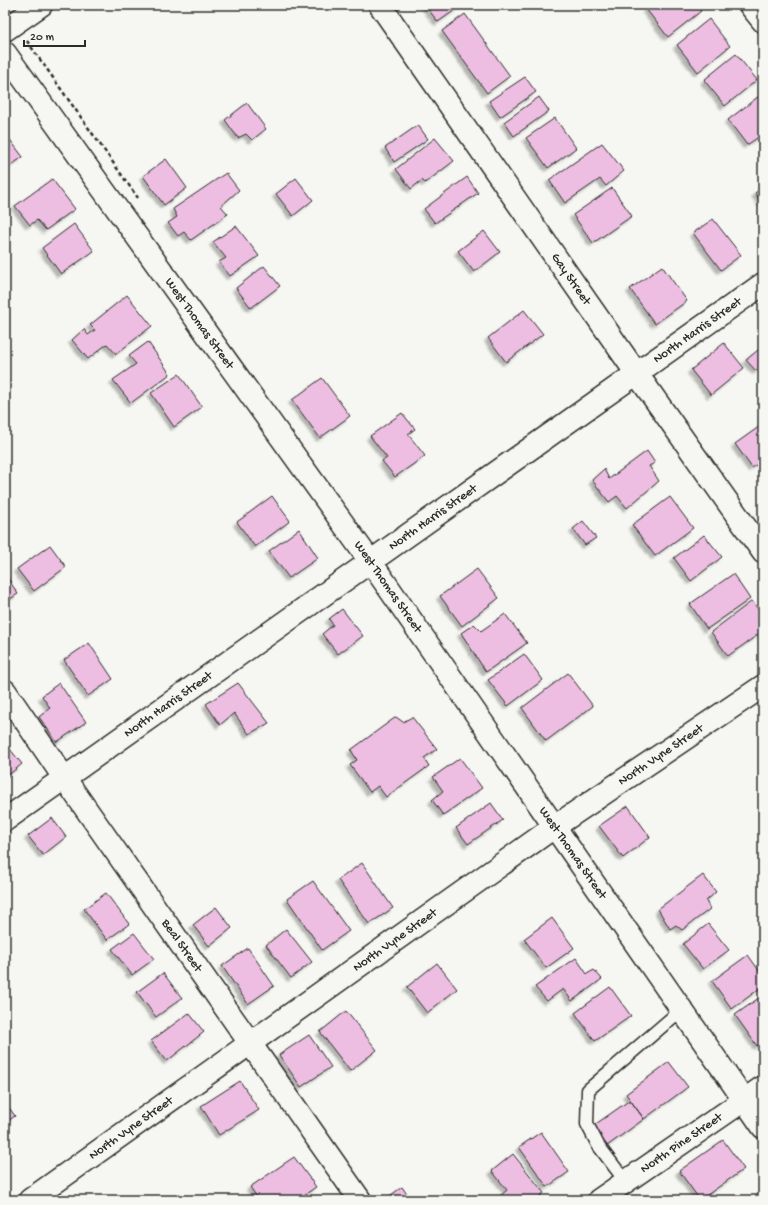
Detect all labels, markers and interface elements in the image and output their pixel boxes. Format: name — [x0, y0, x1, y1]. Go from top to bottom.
scale bar — [24, 22, 85, 48]
text: 20 m — [30, 31, 55, 45]
street label: Gay Street — [548, 250, 595, 309]
street label: West Thomas Street — [161, 275, 238, 373]
street label: North Harris Street — [650, 293, 746, 367]
street label: North Harris Street — [386, 480, 481, 554]
street label: West Thomas Street — [351, 538, 426, 637]
street label: North Harris Street — [121, 667, 217, 741]
street label: North Vyne Street — [615, 720, 708, 789]
street label: West Thomas Street — [536, 804, 611, 903]
street label: North Vyne Street — [350, 904, 441, 975]
street label: Beal Street — [157, 915, 206, 976]
street label: North Vyne Street — [86, 1092, 177, 1163]
street label: North Pine Street — [638, 1109, 727, 1177]

